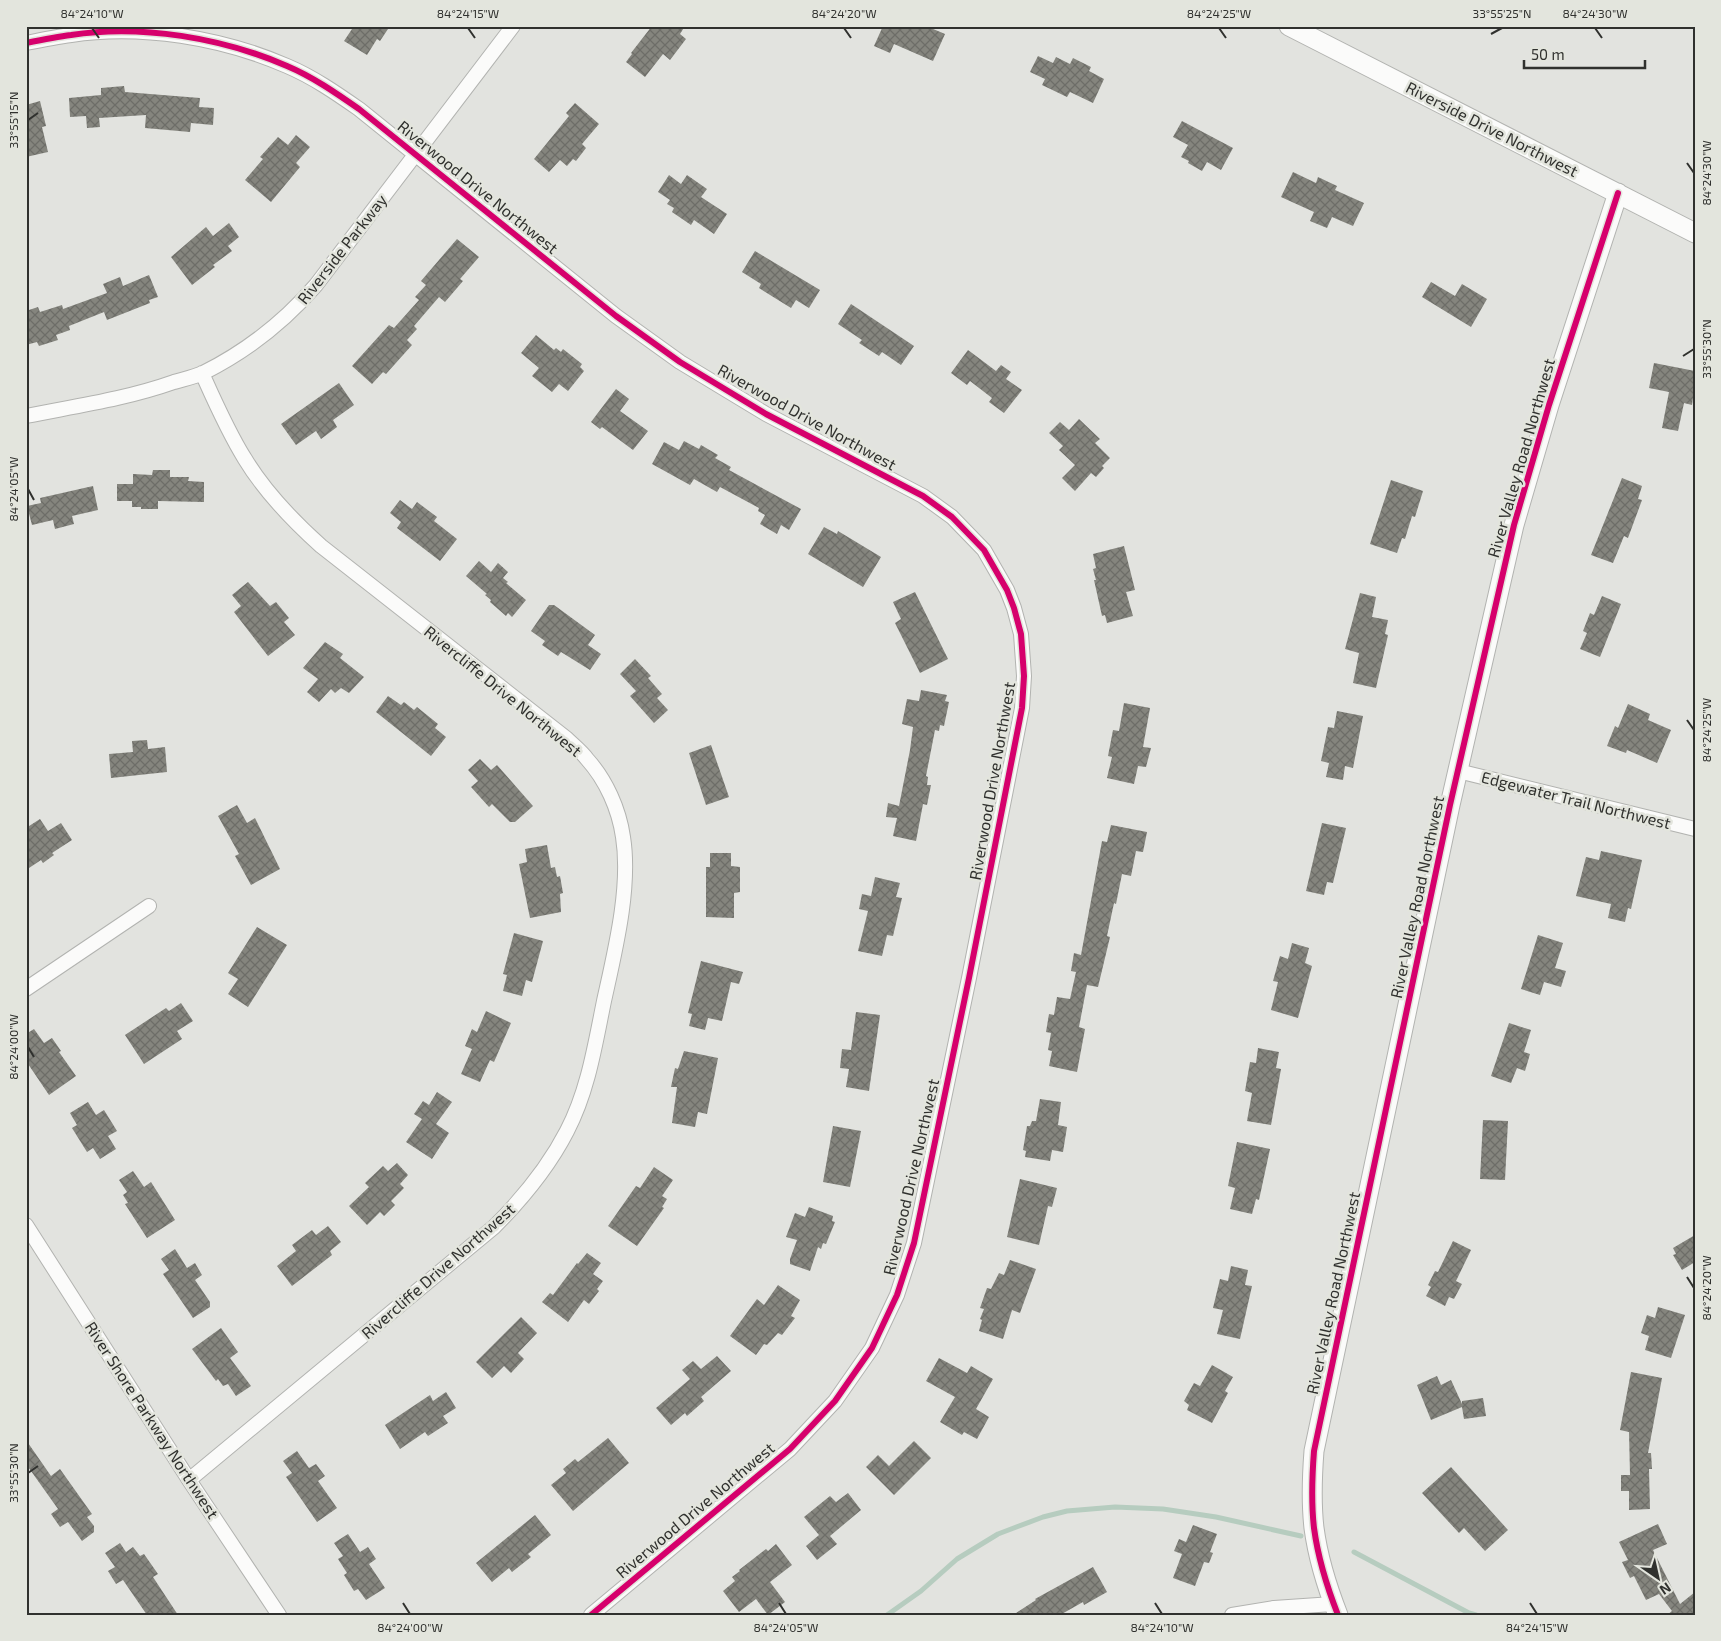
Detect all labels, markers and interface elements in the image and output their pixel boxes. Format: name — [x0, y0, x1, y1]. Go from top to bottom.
text: 84°24'10"W — [60, 6, 124, 20]
text: 84°24'15"W — [437, 6, 499, 20]
text: 84°24'20"W — [811, 6, 877, 20]
text: 84°24'25"W — [1187, 6, 1251, 20]
text: 33°55'25"N — [1473, 6, 1531, 20]
text: 84°24'30"W — [1562, 6, 1628, 20]
scale bar — [1524, 38, 1645, 70]
text: 50 m — [1531, 45, 1565, 63]
street label: Riverside Drive Northwest — [1403, 77, 1581, 180]
text: 33°55'15"N — [6, 92, 20, 148]
street label: Riverwood Drive Northwest — [394, 116, 562, 257]
text: 84°24'30"W — [1699, 140, 1713, 206]
street label: Riverside Parkway — [293, 190, 391, 307]
text: 33°55'30"N — [1699, 319, 1713, 379]
street label: River Valley Road Northwest — [1483, 356, 1558, 560]
street label: Riverwood Drive Northwest — [715, 360, 900, 474]
text: 84°24'05"W — [6, 457, 20, 521]
street label: Rivercliffe Drive Northwest — [421, 621, 586, 760]
street label: Riverwood Drive Northwest — [965, 680, 1018, 882]
text: 84°24'25"W — [1699, 698, 1713, 762]
street label: Edgewater Trail Northwest — [1479, 767, 1673, 832]
street label: River Valley Road Northwest — [1386, 794, 1447, 1000]
text: 84°24'00"W — [6, 1014, 20, 1080]
street label: Riverwood Drive Northwest — [879, 1077, 942, 1277]
street label: River Valley Road Northwest — [1302, 1190, 1363, 1396]
street label: Rivercliffe Drive Northwest — [357, 1199, 518, 1342]
text: 84°24'20"W — [1699, 1255, 1713, 1321]
street label: River Shore Parkway Northwest — [82, 1318, 223, 1522]
street label: Riverwood Drive Northwest — [612, 1438, 778, 1581]
text: 33°55'30"N — [6, 1443, 20, 1503]
north arrow — [1634, 1554, 1684, 1604]
text: N — [1657, 1579, 1674, 1599]
text: 84°24'00"W — [377, 1620, 443, 1634]
text: 84°24'05"W — [754, 1620, 818, 1634]
text: 84°24'10"W — [1130, 1620, 1194, 1634]
text: 84°24'15"W — [1506, 1620, 1568, 1634]

